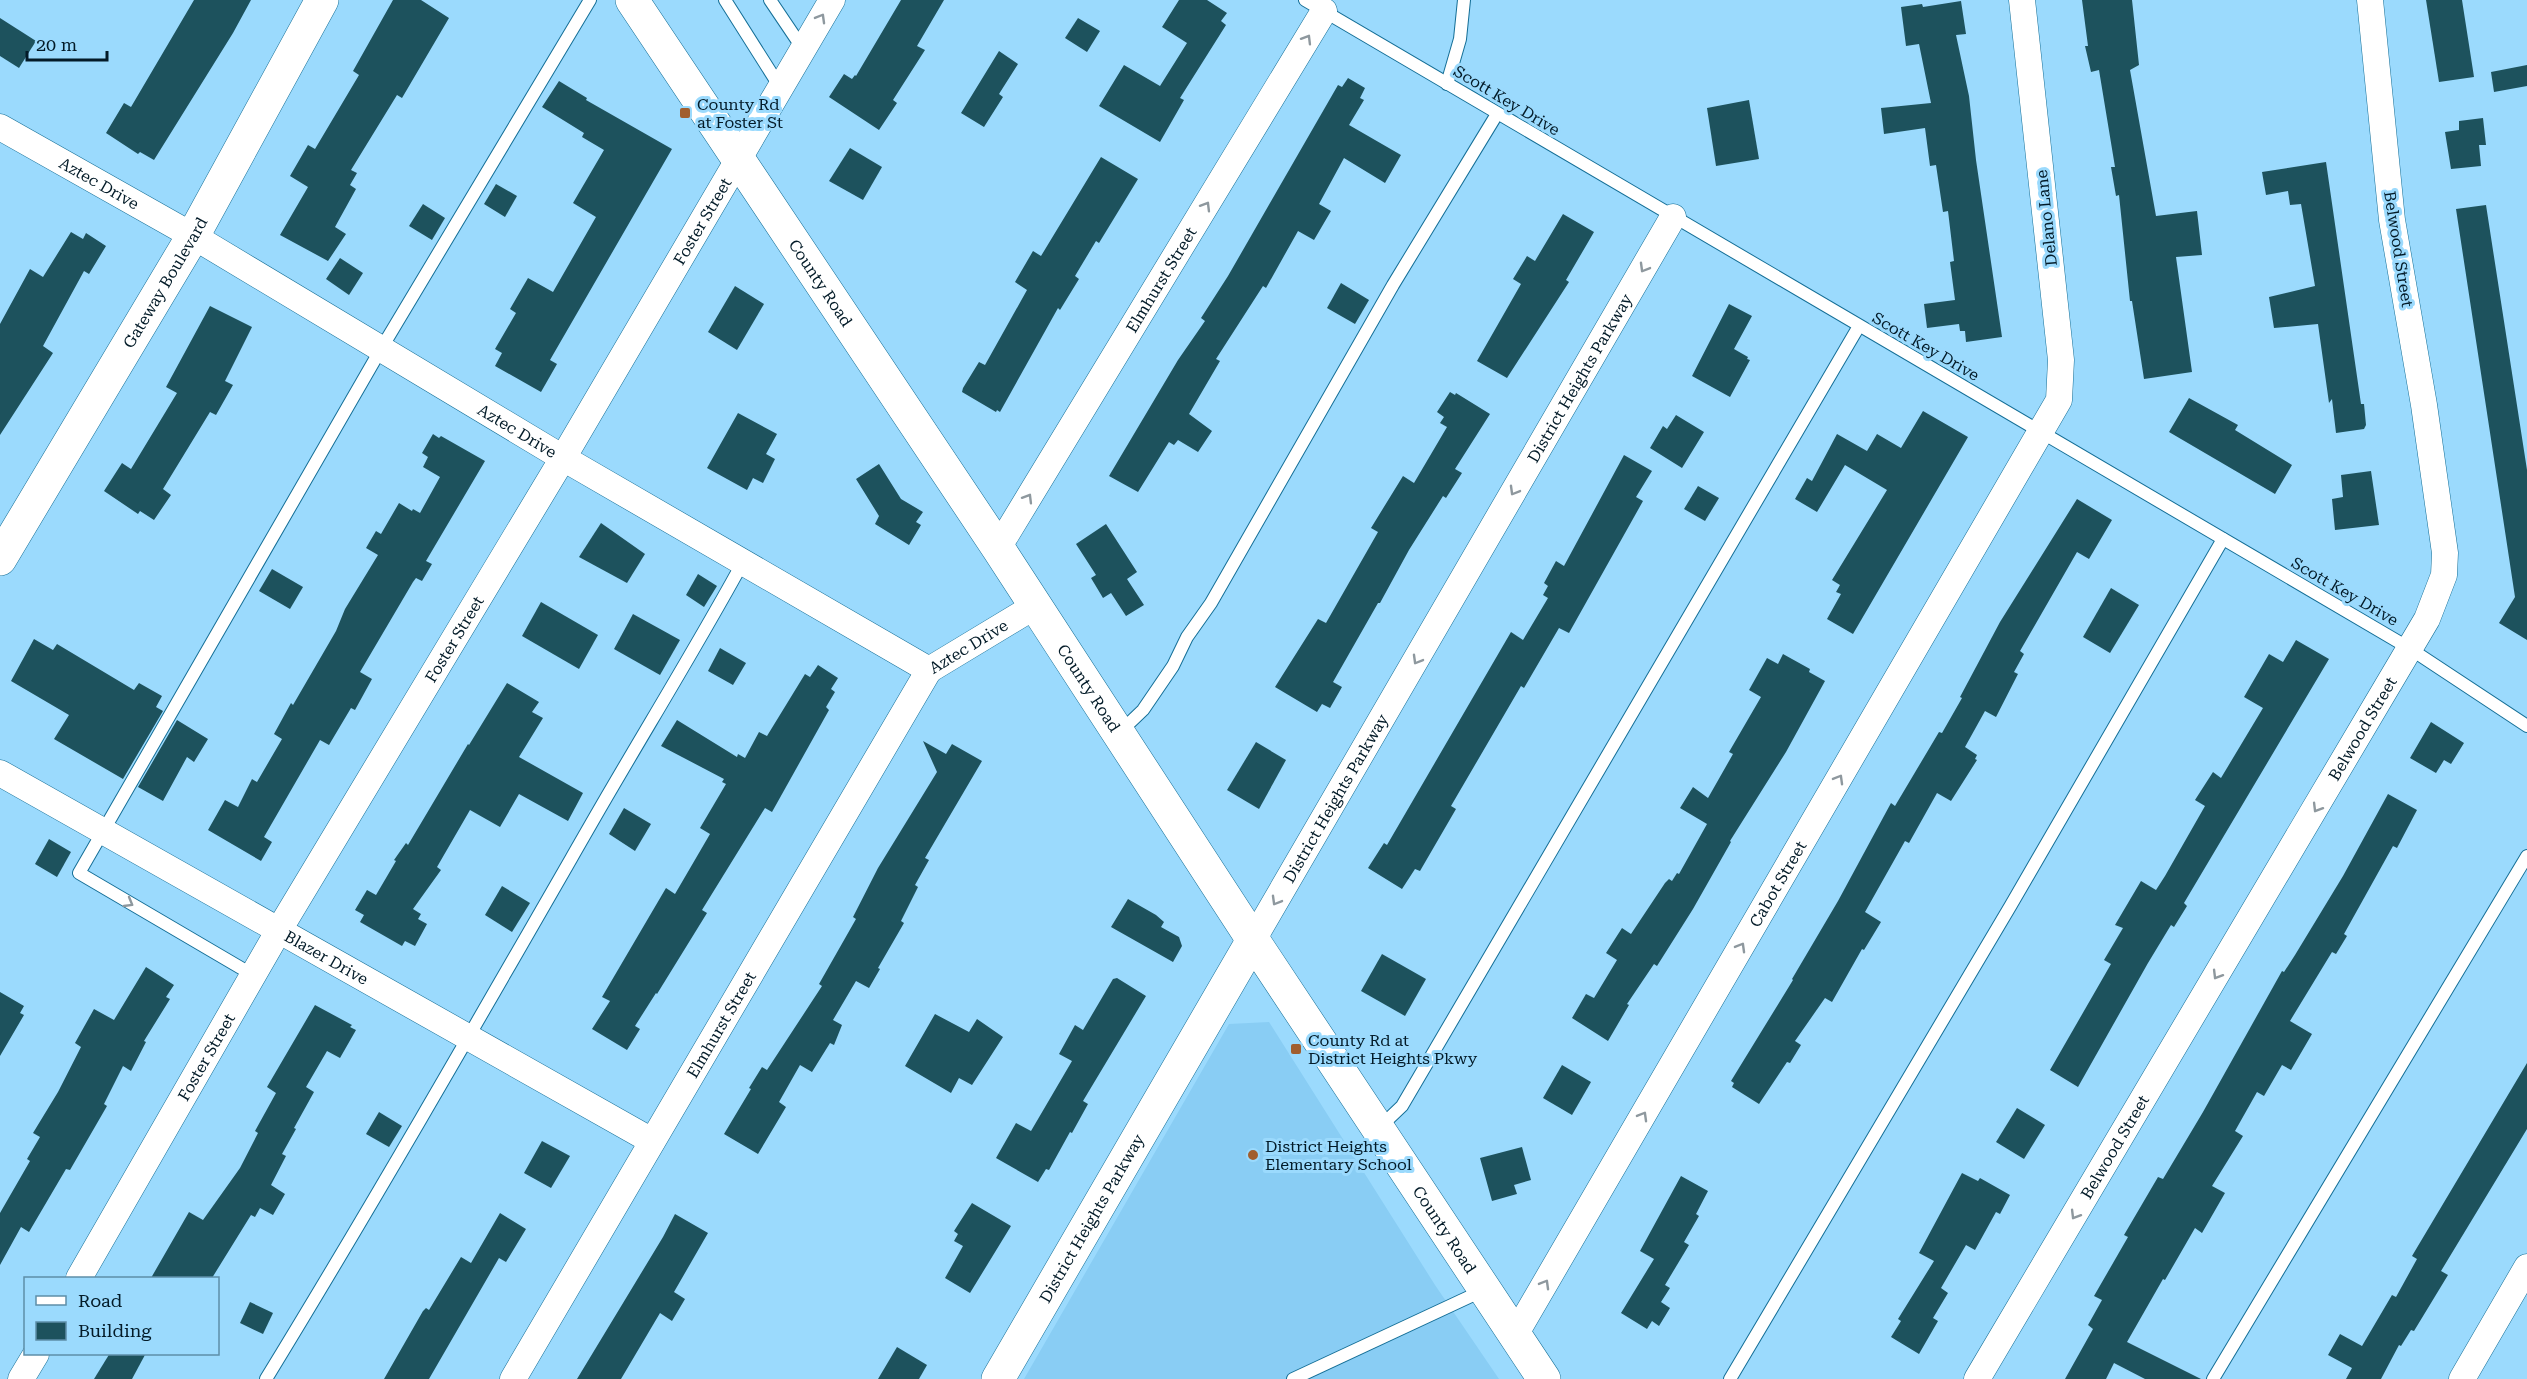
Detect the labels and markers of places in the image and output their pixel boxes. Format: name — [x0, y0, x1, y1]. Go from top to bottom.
place label: County Rd at Foster St — [697, 95, 783, 132]
marker: County Rd at Foster St — [678, 106, 692, 120]
place label: County Rd at District Heights Pkwy — [1308, 1031, 1478, 1068]
marker: County Rd at District Heights Pkwy — [1289, 1042, 1303, 1056]
place label: District Heights Elementary School — [1265, 1137, 1412, 1174]
marker: District Heights Elementary School — [1246, 1148, 1260, 1162]

